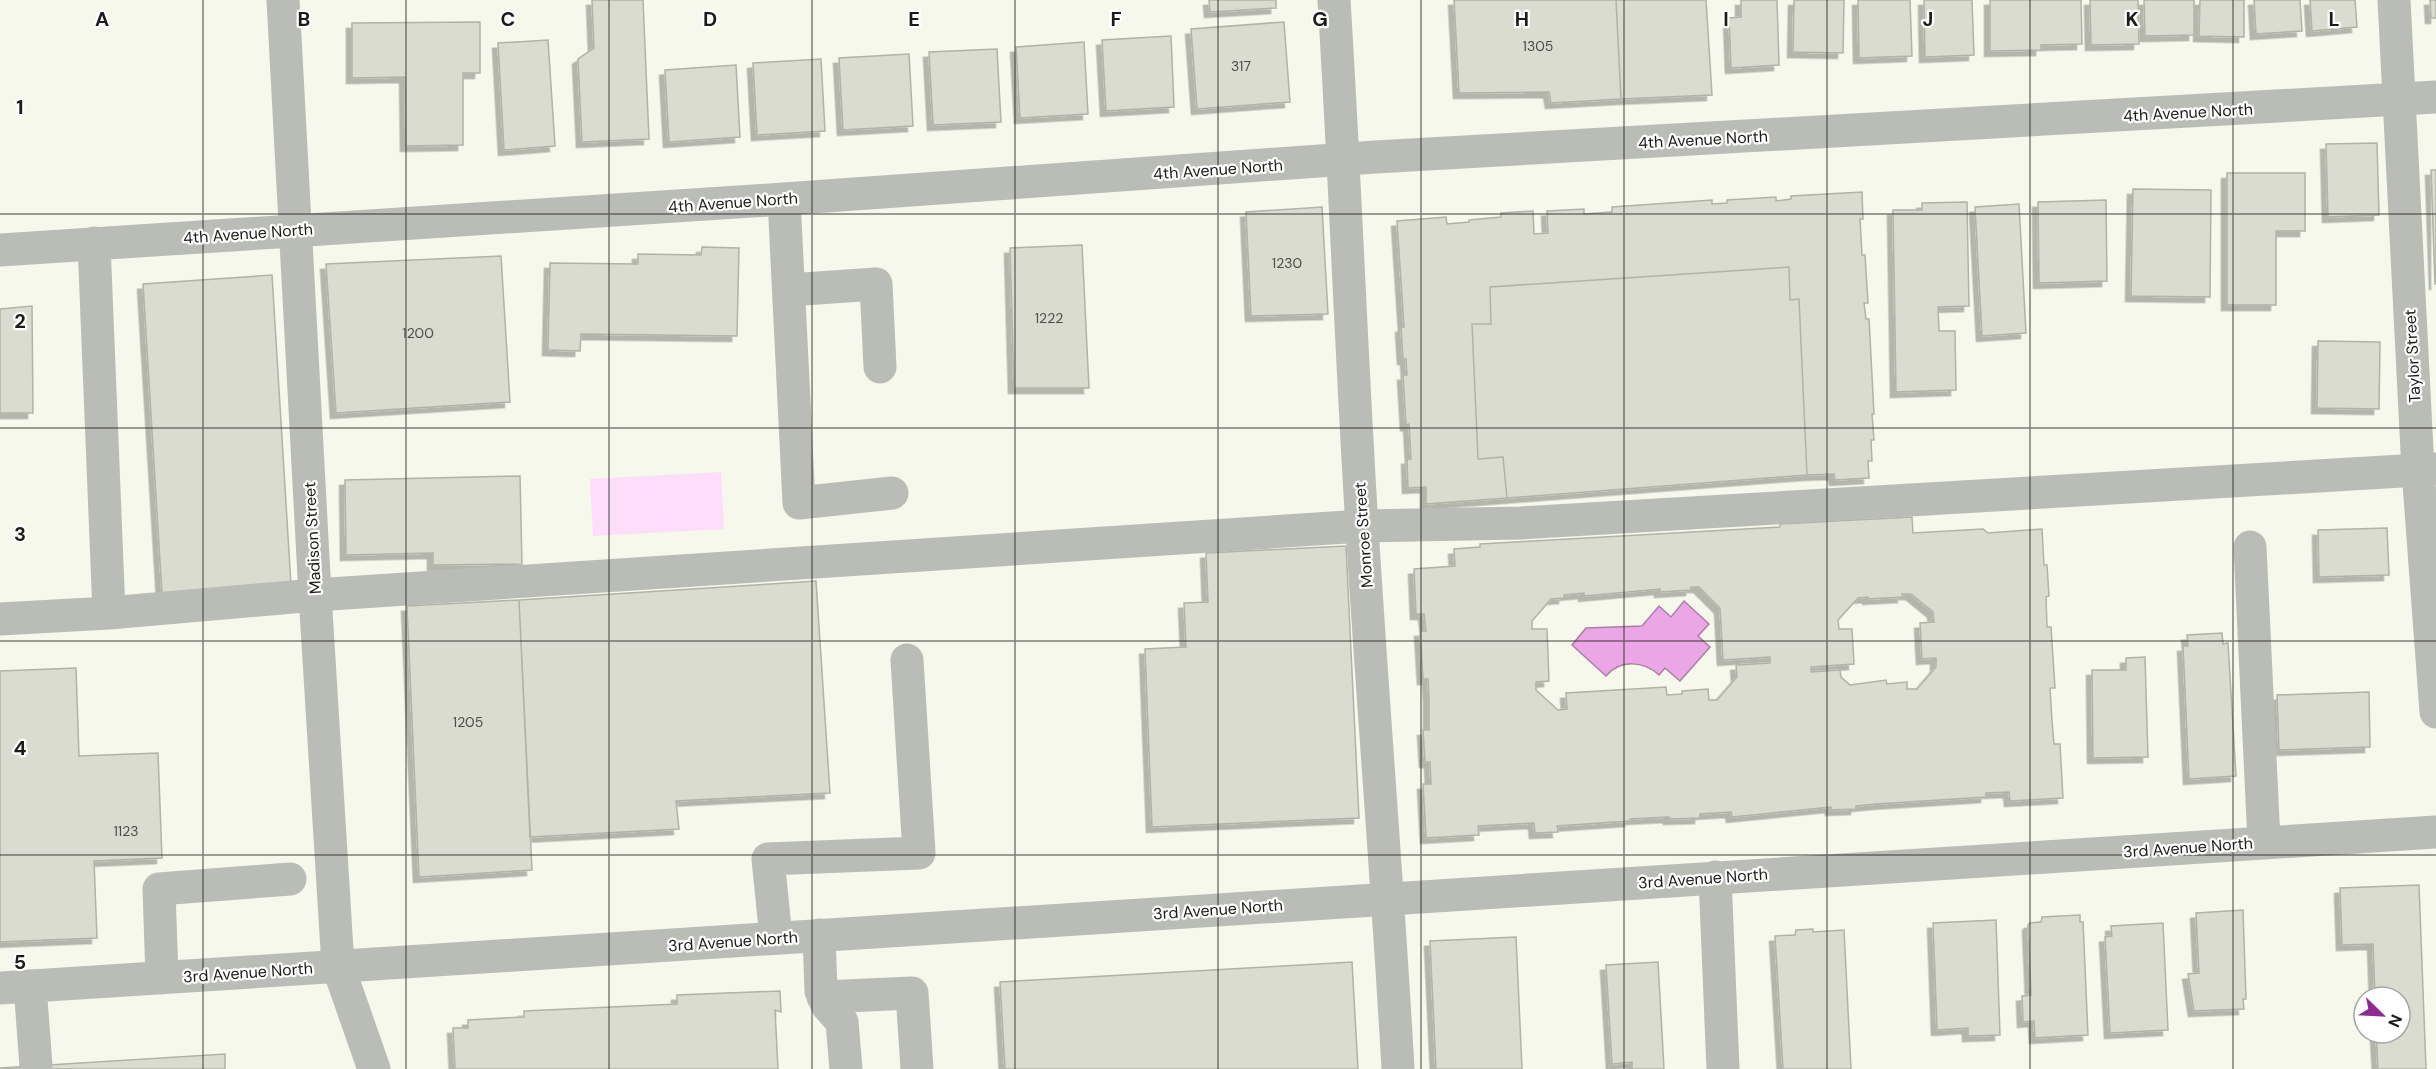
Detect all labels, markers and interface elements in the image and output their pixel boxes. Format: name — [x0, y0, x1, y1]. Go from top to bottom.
text: A — [95, 6, 109, 32]
text: B — [298, 6, 310, 32]
text: C — [501, 6, 515, 32]
text: D — [703, 6, 717, 32]
text: E — [908, 6, 920, 32]
text: F — [1110, 6, 1122, 32]
text: G — [1312, 6, 1328, 32]
text: H — [1515, 6, 1529, 32]
text: I — [1723, 6, 1729, 32]
text: J — [1923, 6, 1933, 32]
text: K — [2125, 6, 2139, 32]
text: L — [2328, 6, 2340, 32]
house number: 1305 — [1523, 37, 1553, 55]
house number: 317 — [1231, 57, 1251, 75]
text: 1 — [16, 94, 24, 120]
street label: 4th Avenue North — [2123, 99, 2253, 126]
street label: 4th Avenue North — [1638, 126, 1768, 153]
street label: 4th Avenue North — [1152, 154, 1284, 185]
street label: 4th Avenue North — [667, 187, 799, 218]
street label: 4th Avenue North — [182, 218, 314, 249]
house number: 1230 — [1272, 254, 1302, 272]
text: 2 — [14, 308, 26, 334]
house number: 1222 — [1035, 309, 1063, 327]
street label: Taylor Street — [2400, 309, 2425, 403]
house number: 1200 — [402, 324, 434, 342]
street label: Madison Street — [299, 481, 326, 595]
street label: Monroe Street — [1349, 481, 1378, 589]
text: 3 — [14, 521, 26, 547]
house number: 1205 — [453, 713, 483, 731]
text: 4 — [14, 735, 27, 761]
house number: 1123 — [113, 822, 139, 840]
street label: 3rd Avenue North — [2122, 832, 2254, 863]
street label: 3rd Avenue North — [1637, 863, 1769, 894]
street label: 3rd Avenue North — [1152, 894, 1284, 925]
street label: 3rd Avenue North — [667, 926, 799, 957]
text: 5 — [14, 949, 26, 975]
street label: 3rd Avenue North — [182, 957, 314, 988]
north arrow — [2352, 985, 2412, 1045]
text: N — [2383, 1011, 2407, 1030]

